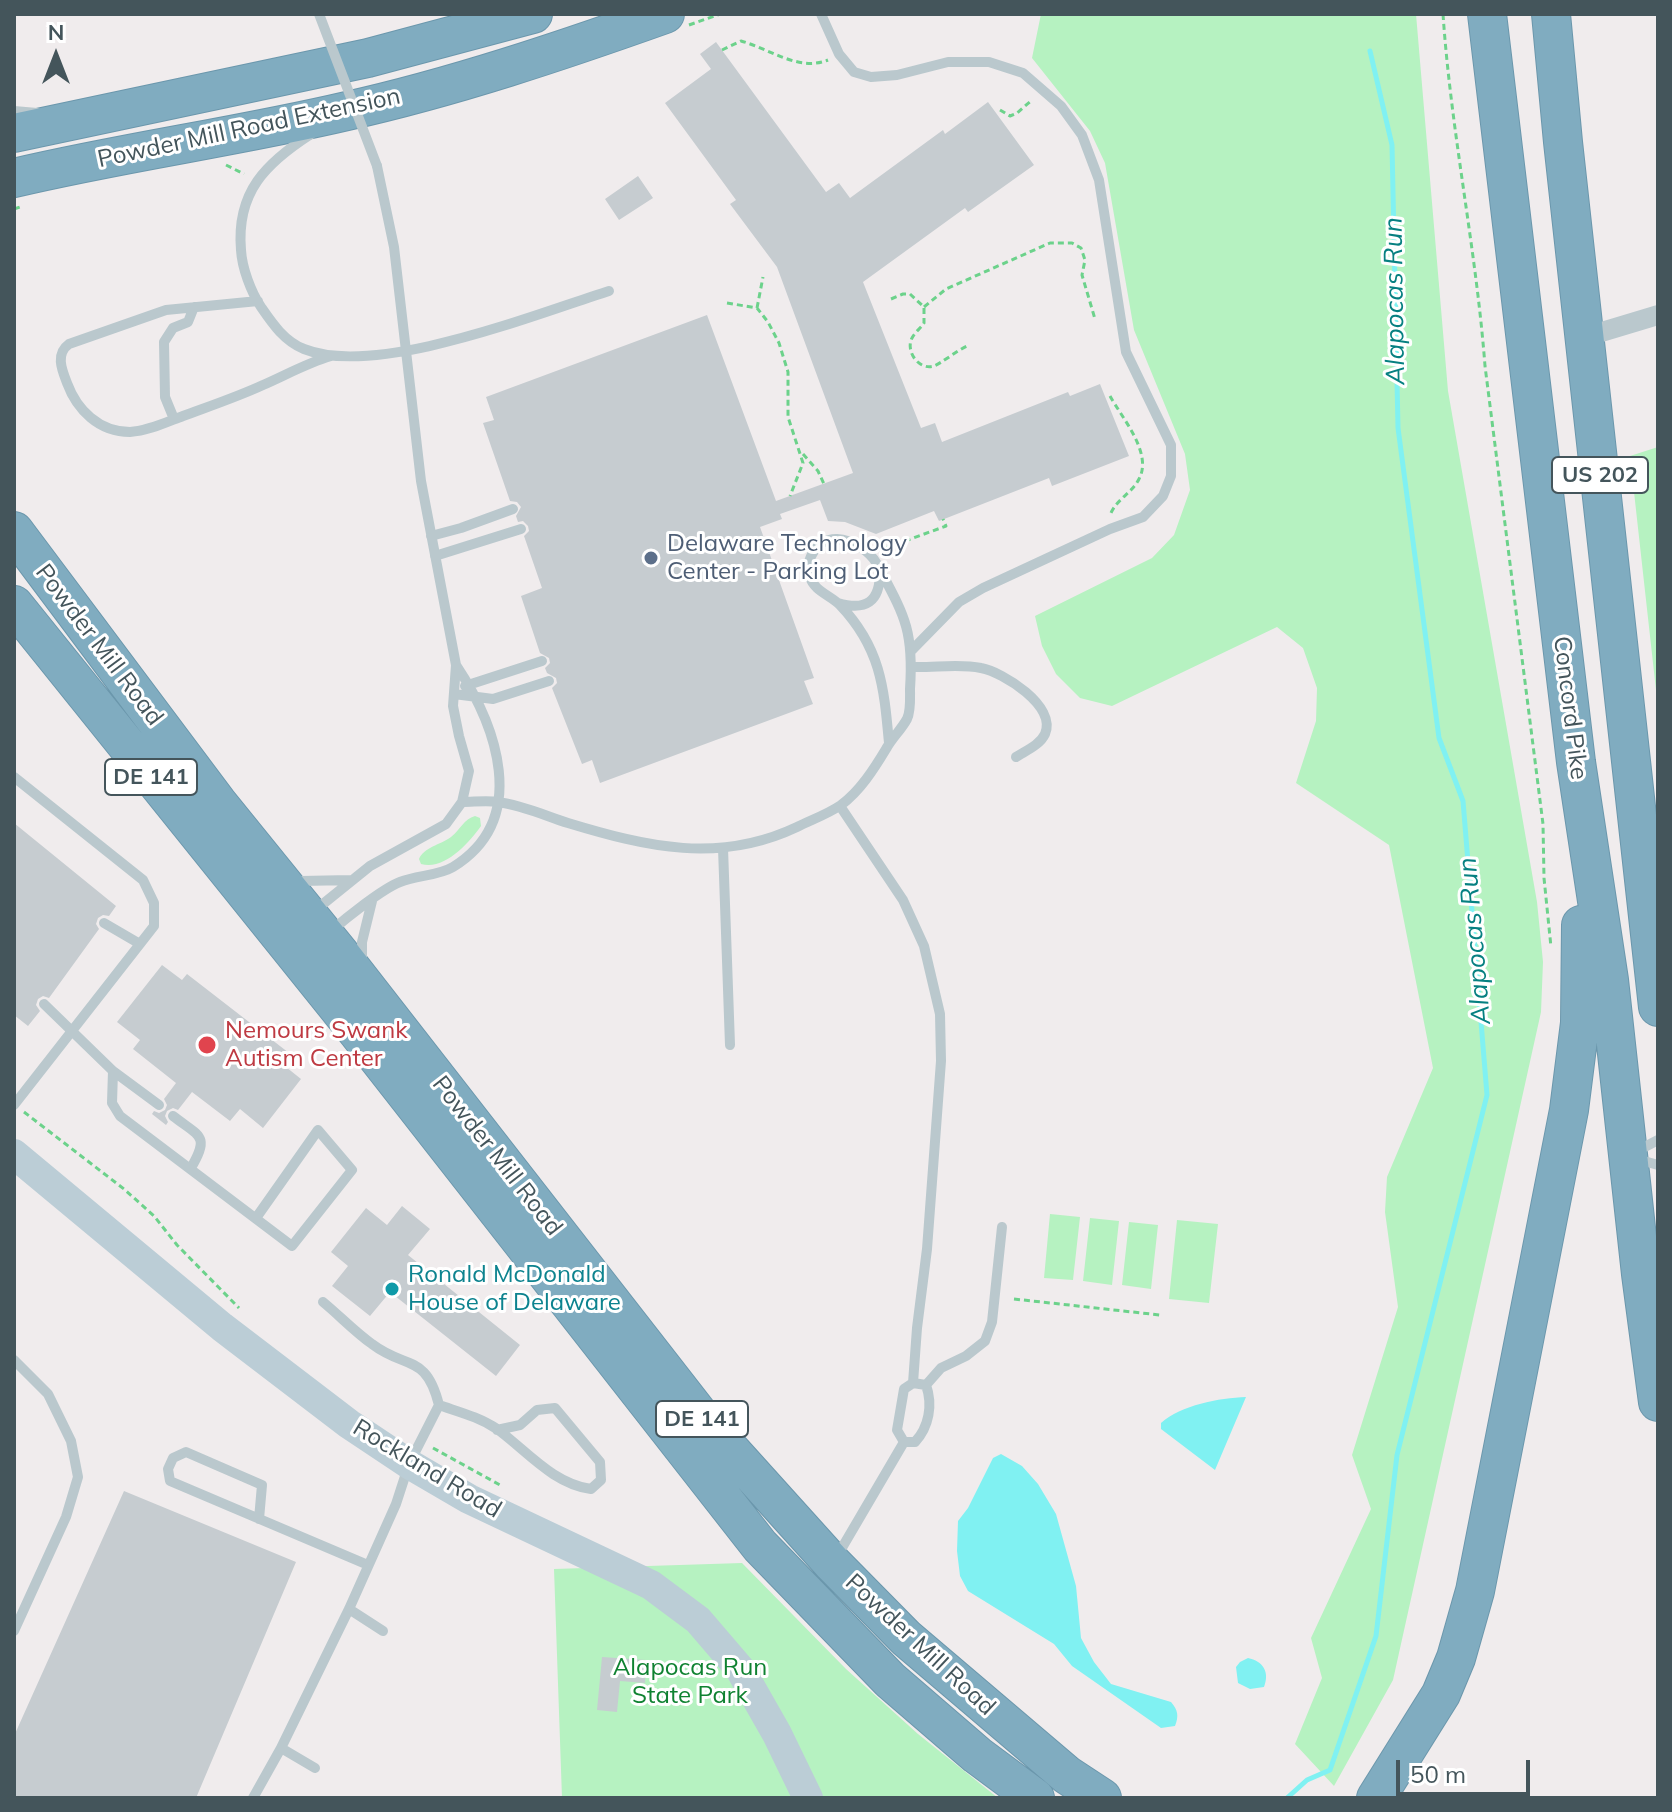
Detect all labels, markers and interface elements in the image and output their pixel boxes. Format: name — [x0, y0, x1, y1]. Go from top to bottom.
north arrow — [16, 16, 96, 96]
text: N — [48, 18, 64, 46]
street label: Powder Mill Road Extension — [95, 82, 403, 174]
water label: Alapocas Run — [1378, 217, 1412, 385]
road number: US 202 — [1552, 457, 1648, 493]
place label: Delaware Technology Center - Parking Lot — [667, 530, 907, 586]
marker: Delaware Technology Center - Parking Lot — [642, 549, 660, 567]
street label: Powder Mill Road — [29, 559, 169, 731]
street label: Concord Pike — [1547, 635, 1593, 781]
road number: DE 141 — [105, 759, 197, 795]
water label: Alapocas Run — [1452, 856, 1498, 1026]
place label: Nemours Swank Autism Center — [225, 1017, 408, 1073]
marker: Nemours Swank Autism Center — [196, 1034, 218, 1056]
street label: Powder Mill Road — [426, 1070, 568, 1242]
place label: Ronald McDonald House of Delaware — [408, 1261, 621, 1317]
marker: Ronald McDonald House of Delaware — [383, 1280, 401, 1298]
road number: DE 141 — [656, 1401, 748, 1437]
street label: Rockland Road — [348, 1413, 506, 1525]
street label: Powder Mill Road — [839, 1568, 1001, 1722]
park label: Alapocas Run State Park — [613, 1654, 767, 1710]
scale bar — [1400, 1744, 1534, 1794]
text: 50 m — [1410, 1759, 1466, 1789]

